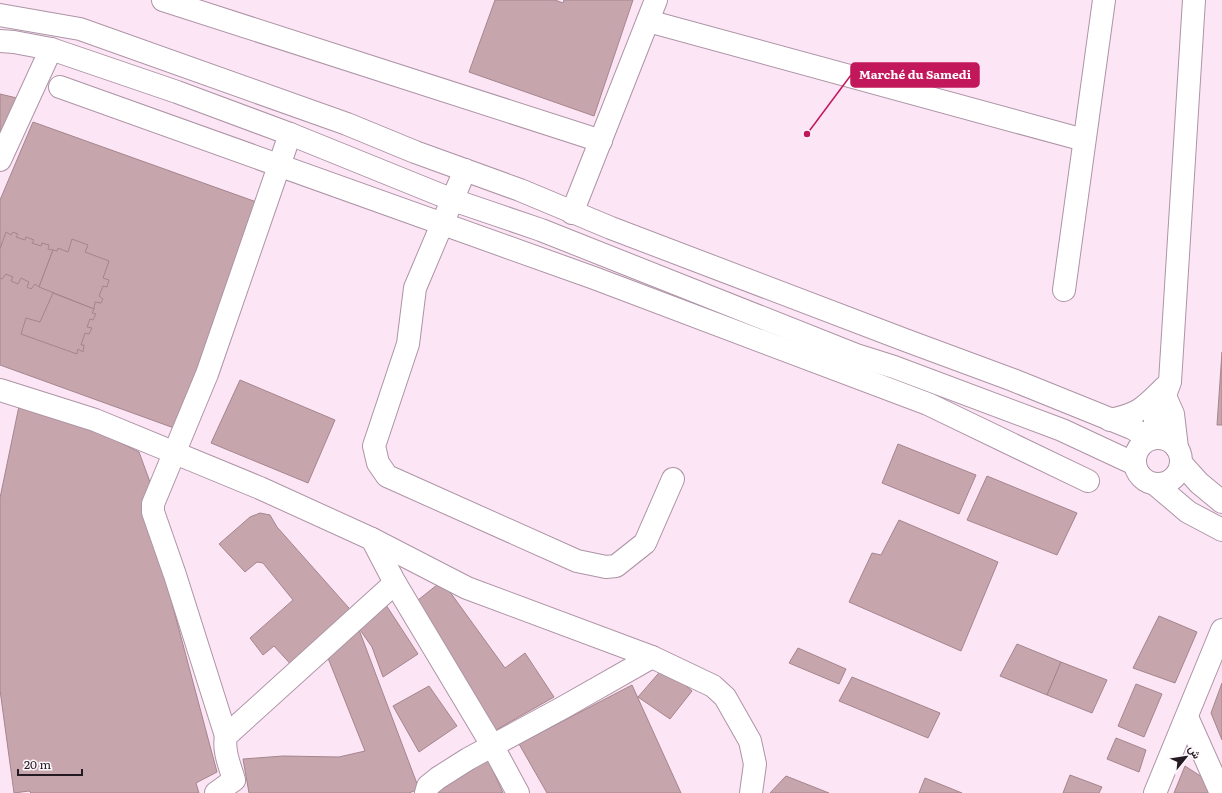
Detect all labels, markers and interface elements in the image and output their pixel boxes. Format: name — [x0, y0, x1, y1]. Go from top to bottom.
callout: Marché du Samedi — [851, 63, 979, 87]
text: Marché du Samedi — [859, 65, 972, 83]
north arrow — [1166, 737, 1206, 777]
text: ش — [1185, 742, 1206, 761]
scale bar — [18, 751, 82, 777]
text: 20 m — [24, 755, 51, 773]

